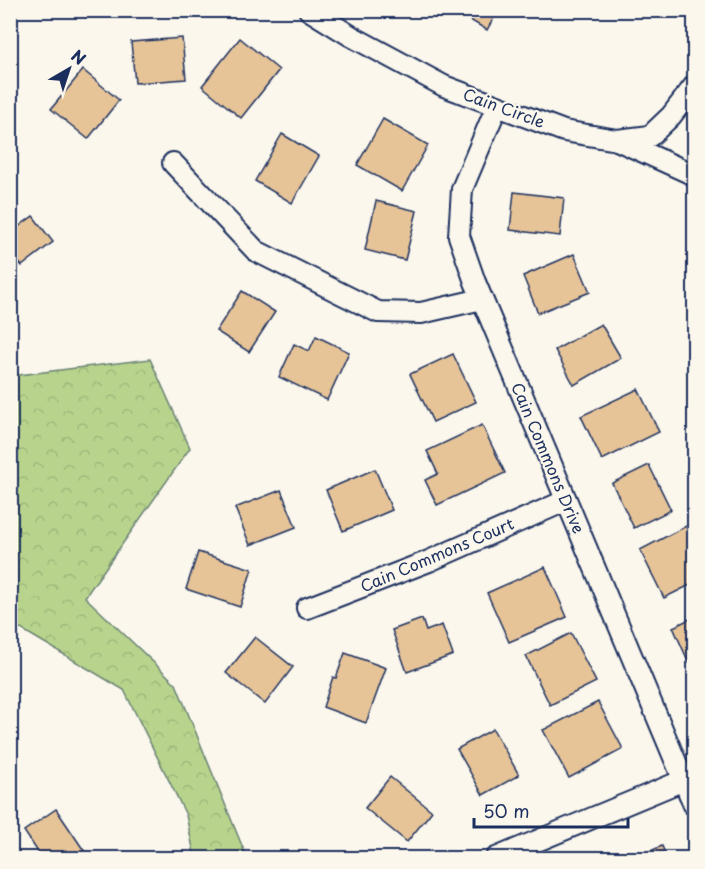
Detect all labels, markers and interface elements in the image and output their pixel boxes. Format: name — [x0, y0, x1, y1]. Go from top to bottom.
north arrow — [39, 39, 99, 99]
text: N — [67, 43, 92, 70]
street label: Cain Circle — [460, 81, 549, 133]
street label: Cain Commons Drive — [506, 378, 592, 537]
street label: Cain Commons Court — [356, 511, 518, 597]
scale bar — [474, 791, 628, 829]
text: 50 m — [483, 797, 530, 824]

